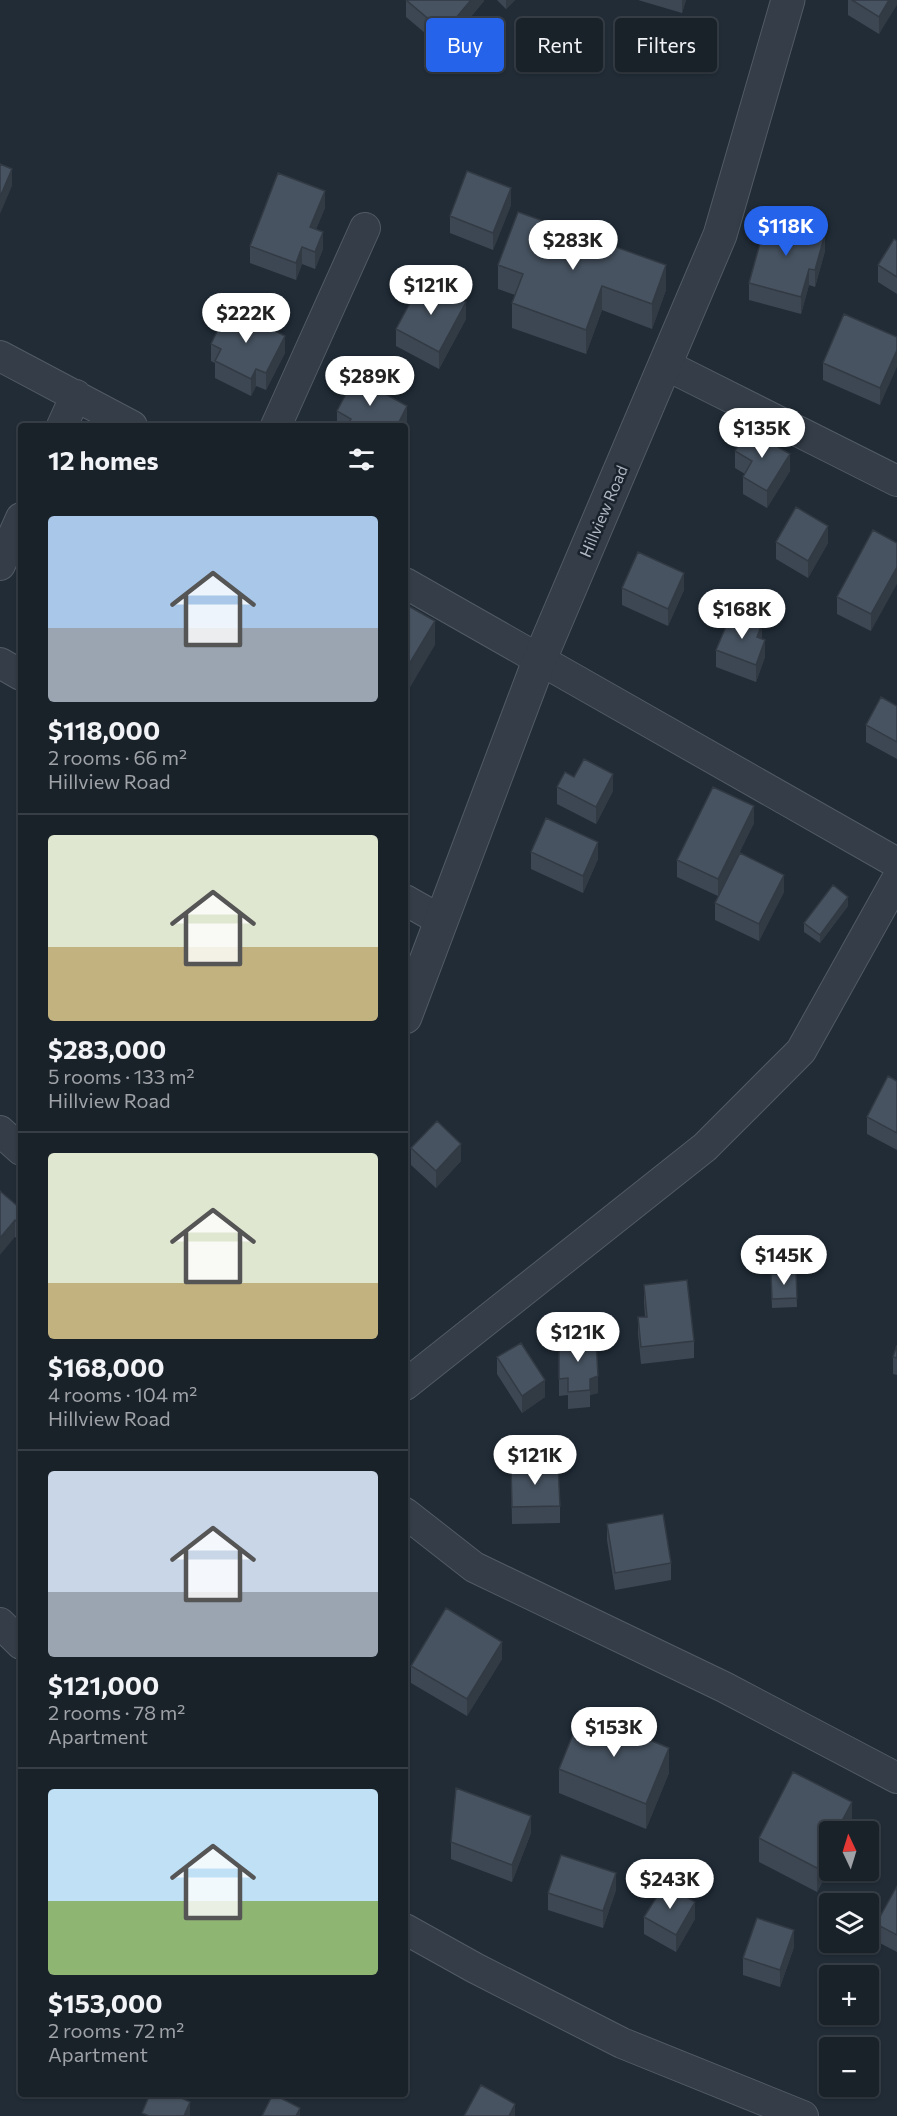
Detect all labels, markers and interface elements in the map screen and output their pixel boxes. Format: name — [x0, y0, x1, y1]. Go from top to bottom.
chip: Buy — [426, 18, 504, 72]
chip: Rent — [516, 18, 603, 72]
chip: Filters — [615, 18, 717, 72]
pin: $118K — [744, 206, 828, 257]
text: $118K — [758, 213, 814, 237]
pin: $283K — [531, 220, 615, 271]
text: $283K — [543, 227, 603, 251]
pin: $121K — [389, 265, 473, 316]
text: $121K — [404, 272, 458, 296]
pin: $222K — [204, 293, 288, 344]
text: $222K — [216, 300, 276, 324]
pin: $289K — [328, 356, 412, 407]
text: $289K — [339, 363, 401, 387]
pin: $135K — [720, 408, 804, 459]
text: $135K — [733, 415, 791, 439]
icon: filters — [345, 443, 378, 476]
text: 12 homes — [48, 444, 159, 475]
street label: Hillview Road — [575, 462, 631, 560]
icon: home — [159, 555, 267, 663]
pin: $168K — [700, 589, 784, 640]
text: $168K — [712, 596, 772, 620]
text: $118,000 — [48, 714, 160, 745]
text: 2 rooms · 66 m² — [48, 745, 187, 769]
text: Hillview Road — [48, 769, 171, 793]
icon: home — [159, 874, 267, 982]
text: $283,000 — [48, 1033, 166, 1064]
text: 5 rooms · 133 m² — [48, 1064, 194, 1088]
text: Hillview Road — [48, 1088, 171, 1112]
icon: home — [159, 1192, 267, 1300]
pin: $145K — [742, 1235, 826, 1286]
text: $145K — [755, 1242, 813, 1266]
pin: $121K — [536, 1312, 620, 1363]
text: $121K — [551, 1319, 605, 1343]
text: $168,000 — [48, 1351, 164, 1382]
text: 4 rooms · 104 m² — [48, 1382, 197, 1406]
text: Hillview Road — [48, 1406, 171, 1430]
pin: $121K — [493, 1435, 577, 1486]
text: $121K — [508, 1442, 562, 1466]
icon: home — [159, 1510, 267, 1618]
text: $121,000 — [48, 1669, 159, 1700]
text: 2 rooms · 78 m² — [48, 1700, 185, 1724]
pin: $153K — [572, 1707, 656, 1758]
text: $153K — [585, 1714, 643, 1738]
text: Apartment — [48, 1724, 148, 1748]
north arrow — [819, 1821, 879, 1881]
map controls — [819, 1821, 879, 2097]
icon: home — [159, 1828, 267, 1936]
pin: $243K — [628, 1859, 712, 1910]
text: $243K — [640, 1866, 700, 1890]
button: layers — [819, 1893, 879, 1953]
button: + — [819, 1965, 879, 2025]
text: $153,000 — [48, 1987, 163, 2018]
text: 2 rooms · 72 m² — [48, 2018, 184, 2042]
button: − — [819, 2037, 879, 2097]
text: Apartment — [48, 2042, 148, 2066]

